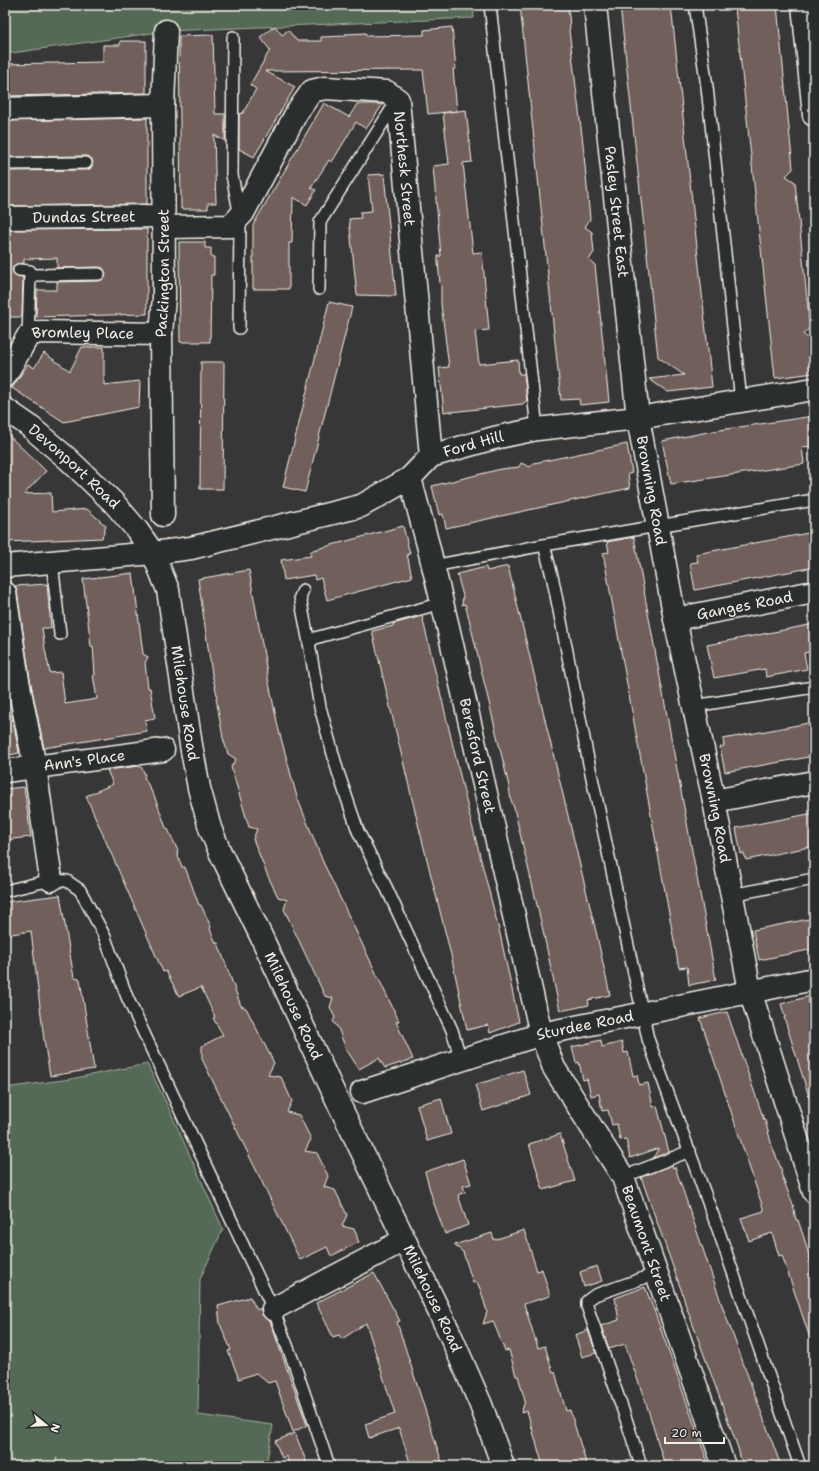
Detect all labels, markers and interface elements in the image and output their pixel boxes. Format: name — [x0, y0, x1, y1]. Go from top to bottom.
street label: Northesk Street — [389, 110, 420, 227]
street label: Pasley Street East — [600, 145, 633, 279]
street label: Dundas Street — [32, 206, 136, 228]
street label: Packington Street — [151, 209, 174, 338]
street label: Bromley Place — [29, 322, 134, 344]
street label: Devonport Road — [24, 419, 125, 514]
street label: Ford Hill — [441, 426, 506, 462]
street label: Browning Road — [631, 434, 671, 548]
street label: Ganges Road — [695, 586, 795, 625]
street label: Milehouse Road — [166, 644, 204, 763]
street label: Beresford Street — [455, 696, 500, 816]
street label: Ann's Place — [42, 745, 126, 776]
street label: Browning Road — [694, 752, 736, 865]
street label: Milehouse Road — [260, 949, 327, 1063]
street label: Sturdee Road — [534, 1006, 636, 1045]
street label: Beaumont Street — [617, 1183, 676, 1304]
street label: Milehouse Road — [398, 1242, 467, 1356]
north arrow — [26, 1405, 66, 1445]
scale bar — [665, 1419, 724, 1445]
text: N — [46, 1421, 64, 1435]
text: 20 m — [671, 1425, 702, 1441]

